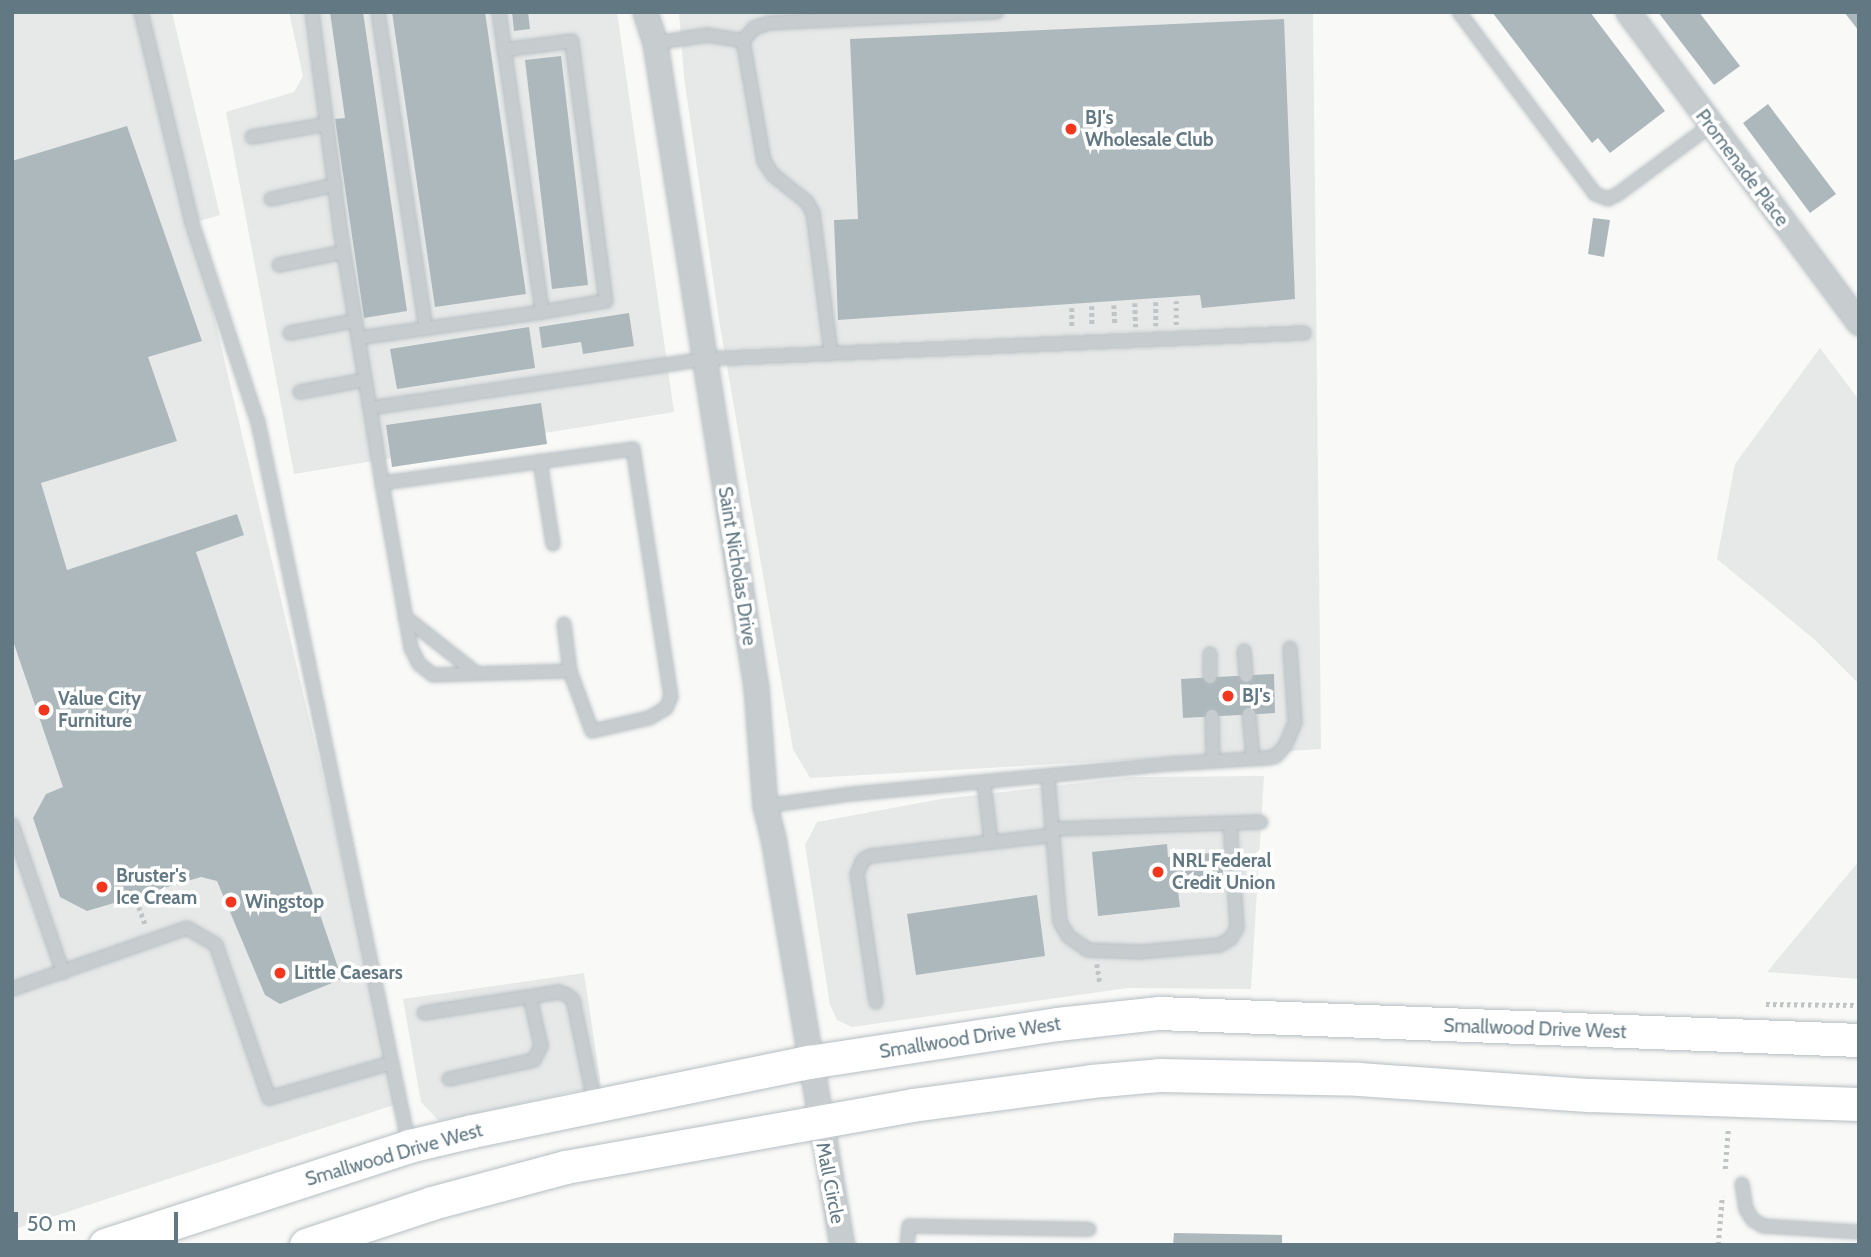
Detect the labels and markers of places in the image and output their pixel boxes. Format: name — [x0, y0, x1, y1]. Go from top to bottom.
place label: BJ's Wholesale Club — [1085, 107, 1214, 151]
marker: BJ's Wholesale Club — [1063, 121, 1079, 137]
place label: BJ's — [1242, 685, 1271, 707]
place label: Value City Furniture — [58, 688, 141, 732]
marker: BJ's — [1220, 688, 1236, 704]
marker: Value City Furniture — [36, 702, 52, 718]
place label: NRL Federal Credit Union — [1172, 850, 1275, 894]
marker: NRL Federal Credit Union — [1150, 864, 1166, 880]
place label: Bruster's Ice Cream — [116, 865, 197, 909]
marker: Bruster's Ice Cream — [94, 879, 110, 895]
place label: Wingstop — [245, 891, 324, 913]
marker: Wingstop — [223, 894, 239, 910]
place label: Little Caesars — [294, 962, 403, 984]
marker: Little Caesars — [272, 965, 288, 981]

